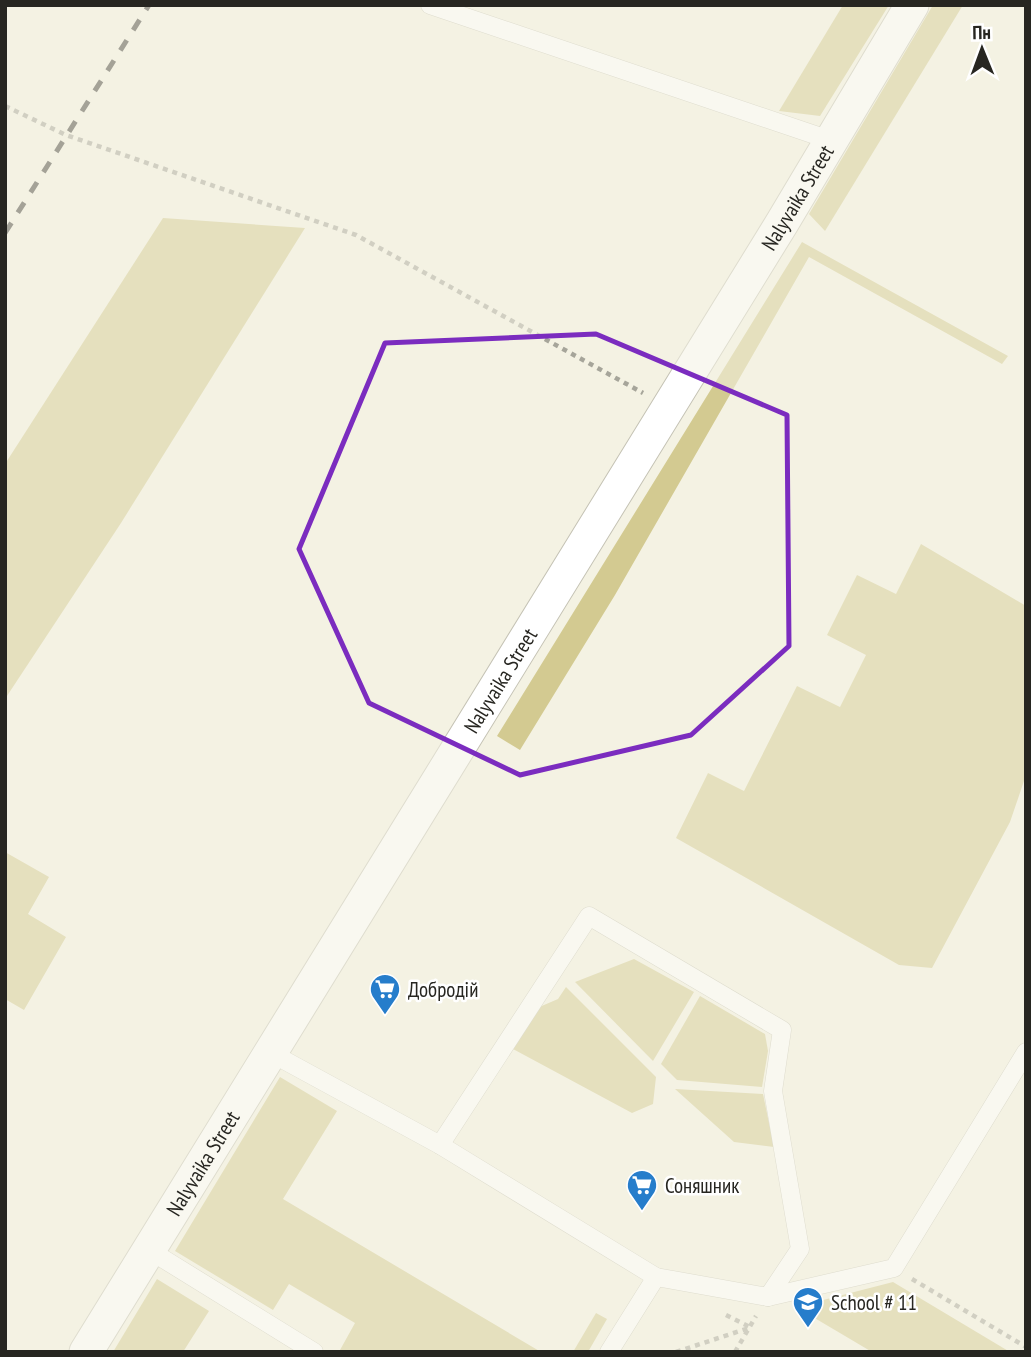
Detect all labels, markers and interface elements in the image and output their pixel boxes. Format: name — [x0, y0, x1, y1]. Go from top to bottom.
north arrow — [947, 14, 1017, 84]
text: Пн — [972, 20, 991, 44]
street label: Nalyvaika Street — [755, 140, 839, 255]
street label: Nalyvaika Street — [457, 623, 543, 738]
supermarket icon: Добродій — [368, 972, 402, 1016]
place label: Добродій — [408, 976, 478, 1003]
street label: Nalyvaika Street — [160, 1105, 245, 1221]
supermarket icon: Соняшник — [625, 1168, 659, 1212]
place label: Соняшник — [665, 1172, 739, 1199]
school or university icon: School # 11 — [791, 1285, 825, 1329]
place label: School # 11 — [831, 1289, 917, 1316]

